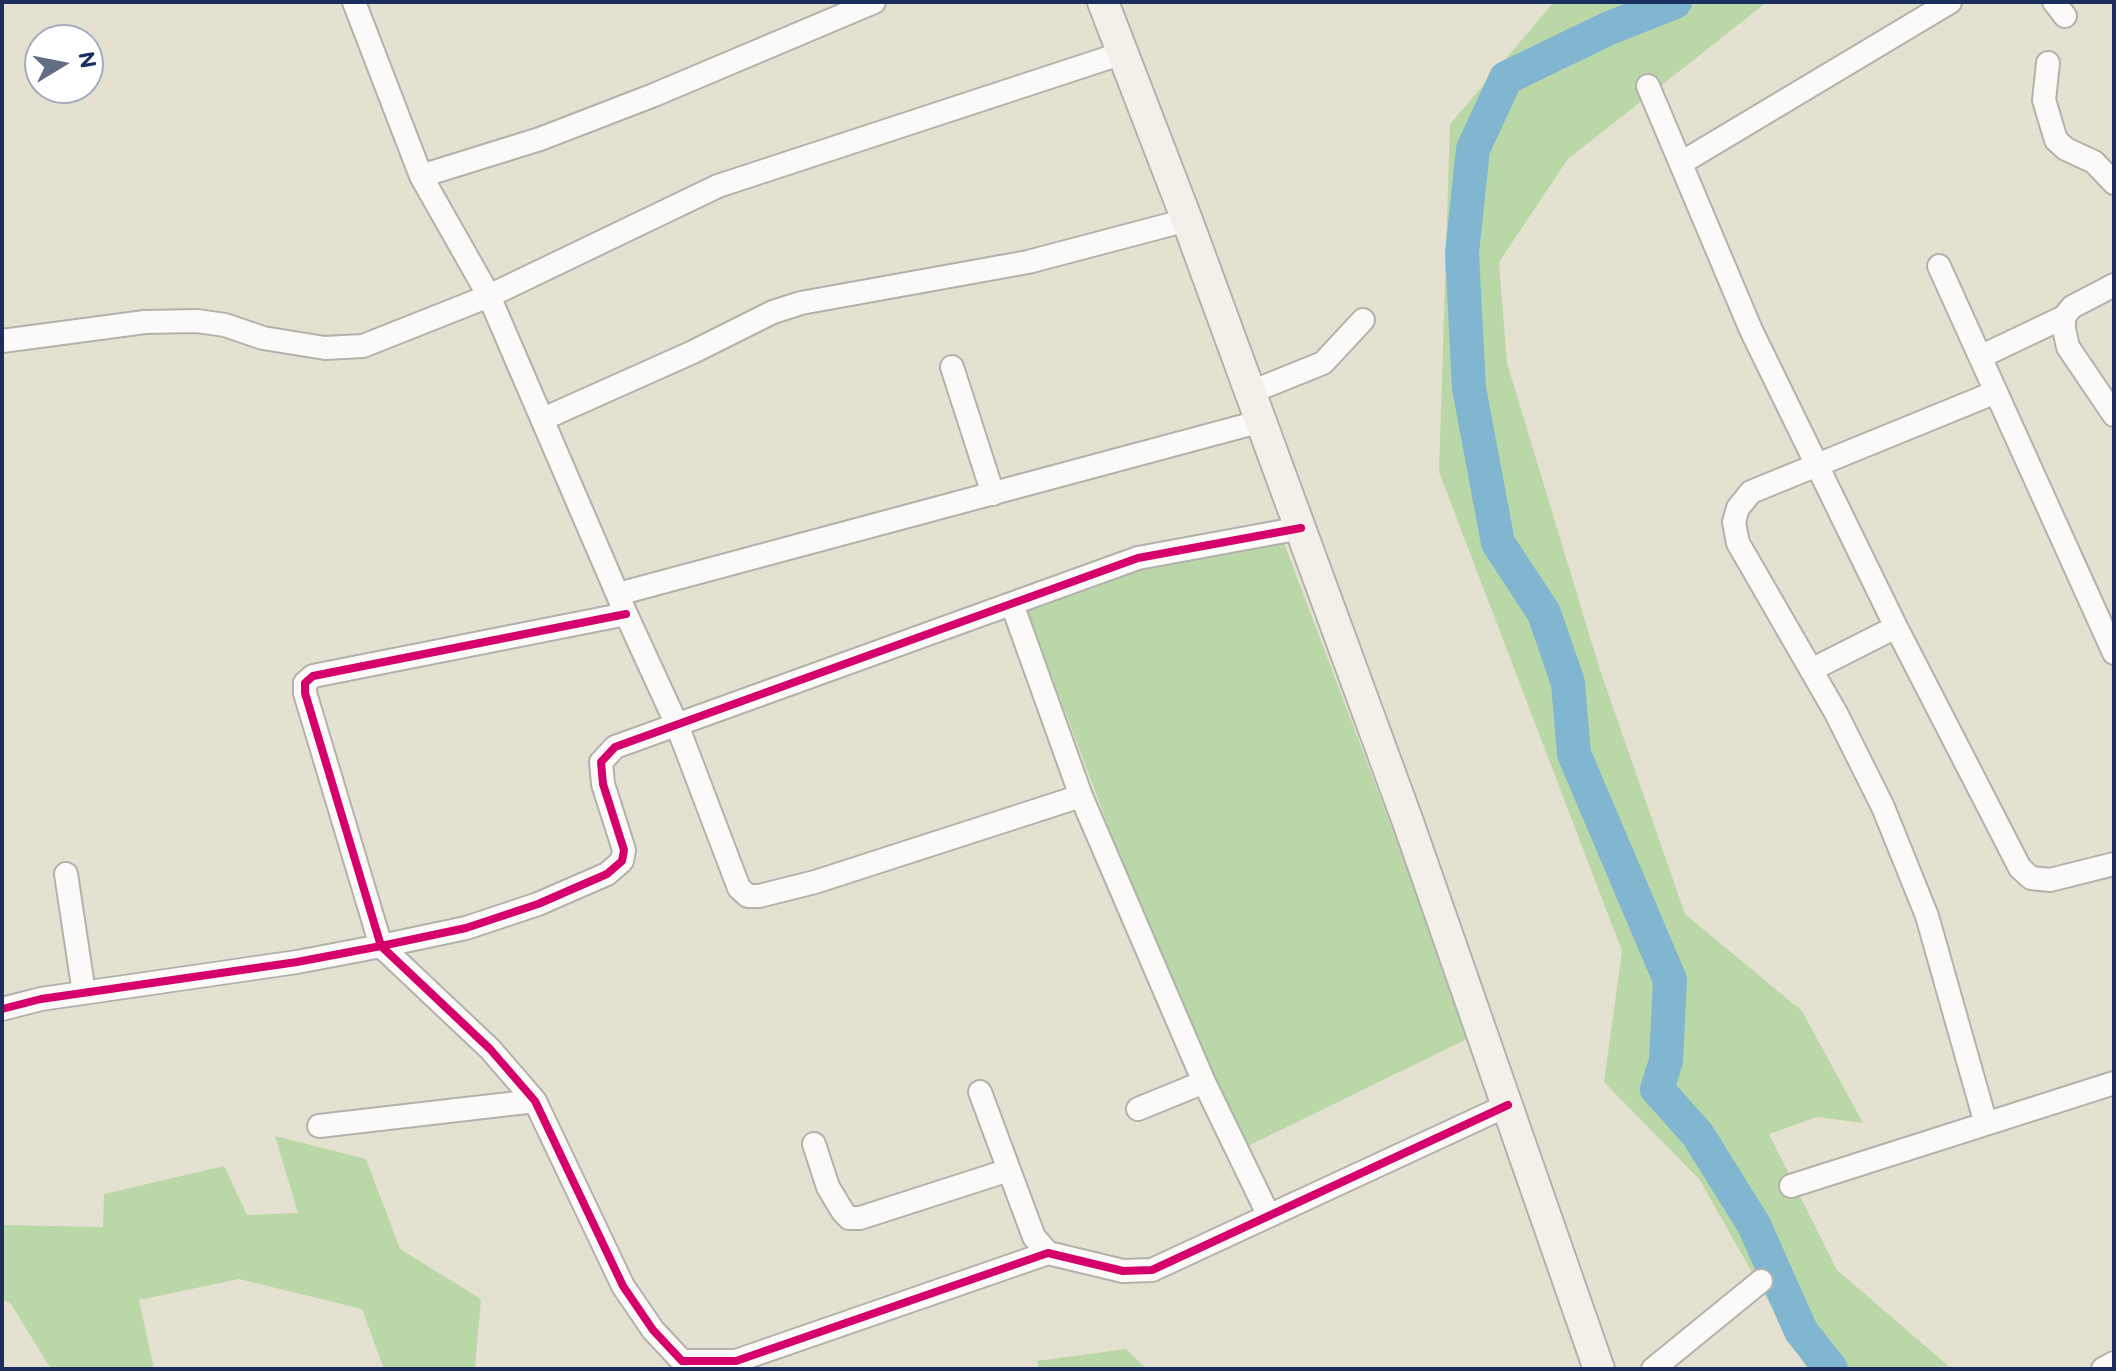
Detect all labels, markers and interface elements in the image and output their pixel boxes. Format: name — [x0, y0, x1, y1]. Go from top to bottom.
north arrow — [24, 24, 104, 104]
text: N — [71, 50, 101, 71]

